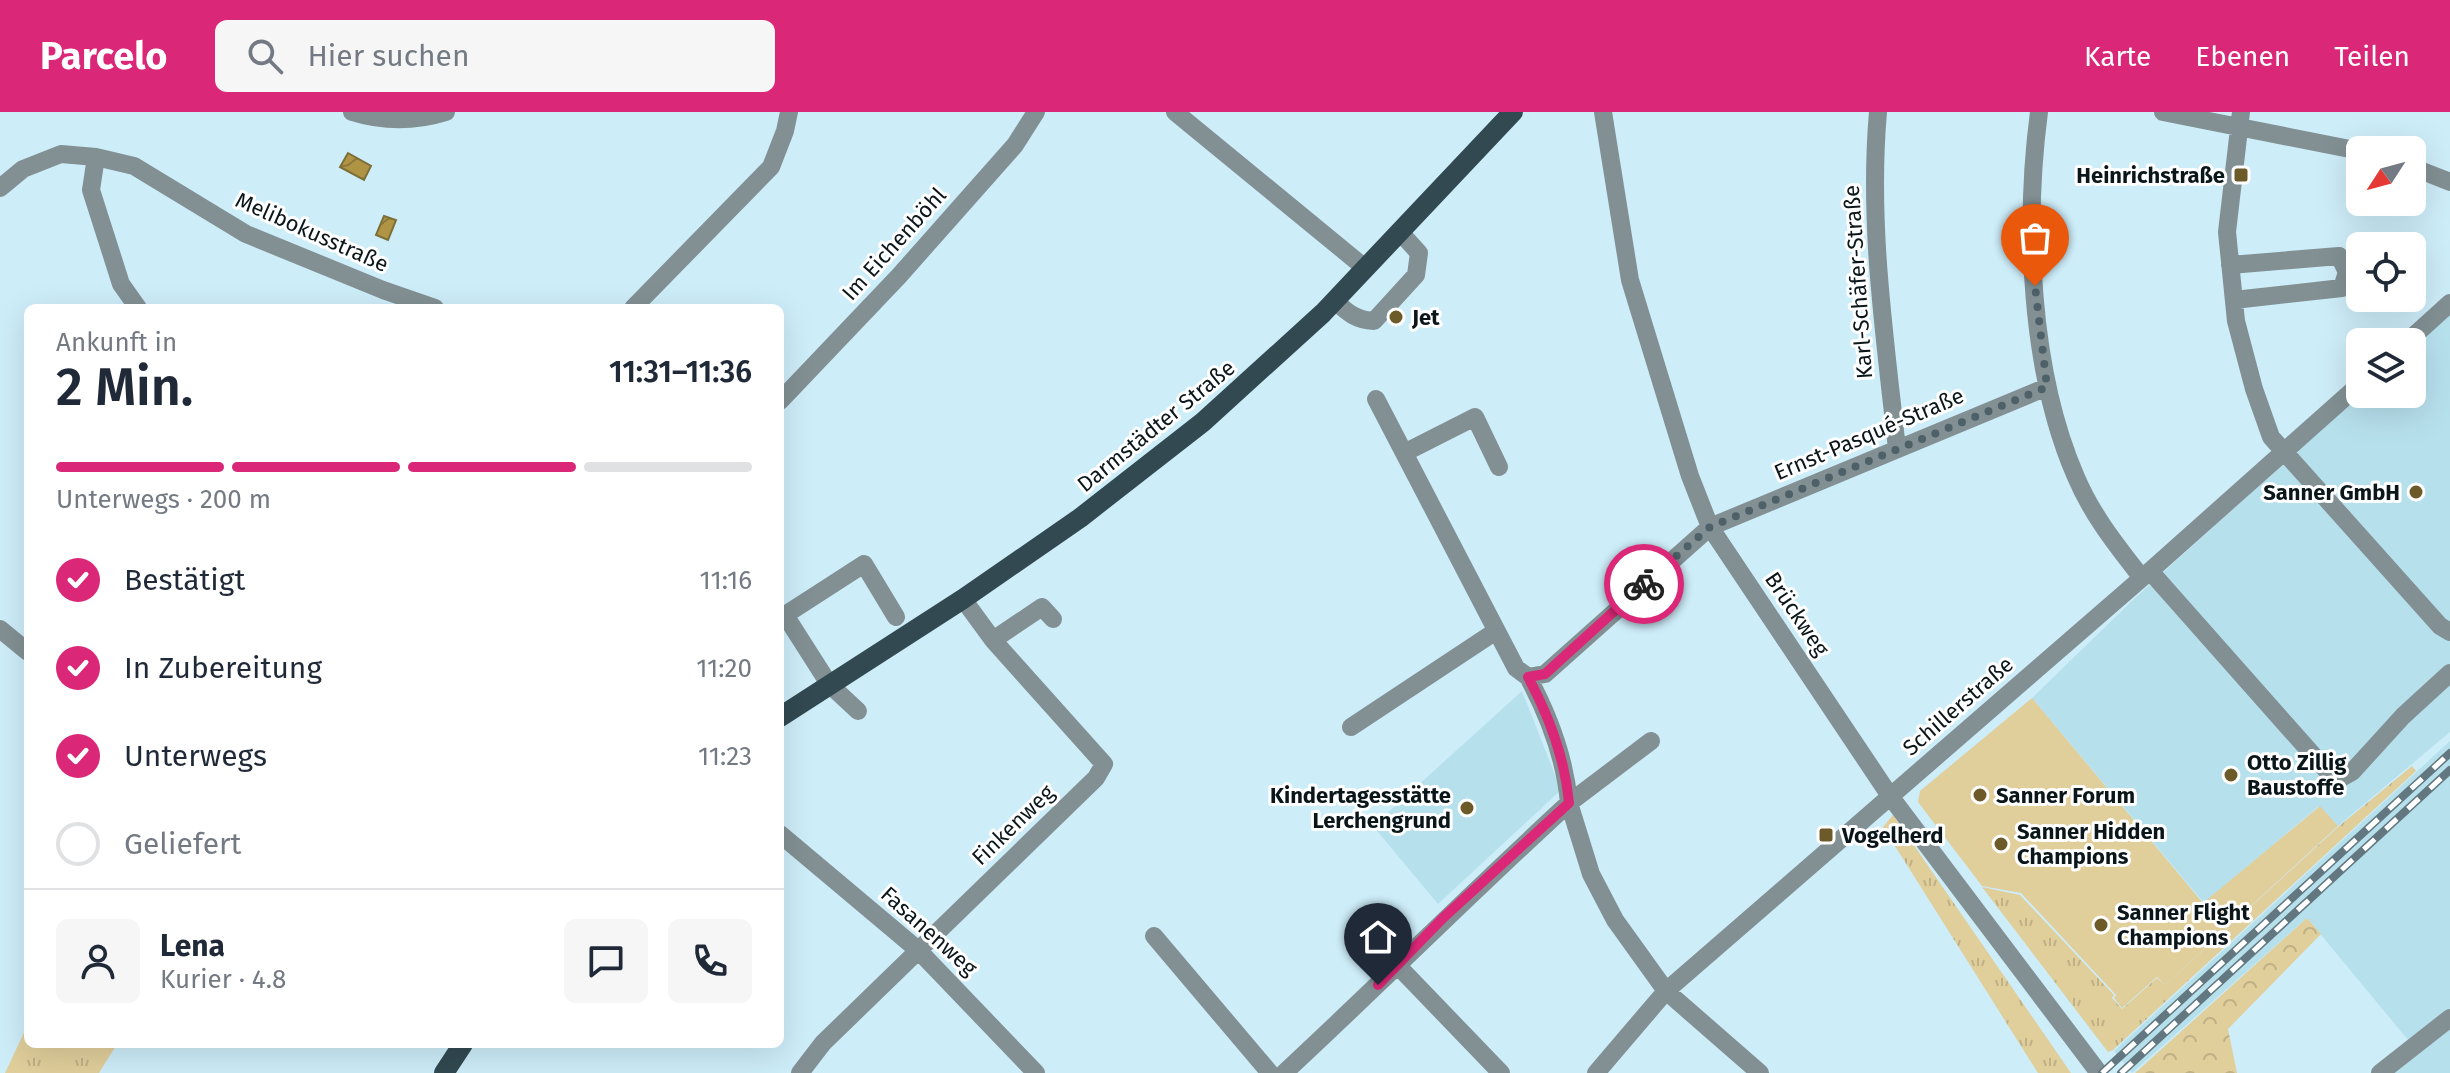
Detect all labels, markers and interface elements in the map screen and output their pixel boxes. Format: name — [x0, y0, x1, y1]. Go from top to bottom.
search box — [215, 20, 775, 92]
text: Parcelo — [40, 33, 167, 79]
icon: search — [243, 34, 287, 78]
text: Hier suchen — [307, 38, 470, 74]
text: Karte — [2084, 40, 2151, 73]
text: Ebenen — [2195, 40, 2290, 73]
text: Teilen — [2334, 40, 2410, 73]
north arrow — [2346, 136, 2426, 216]
map controls — [2346, 136, 2426, 408]
place label: Heinrichstraße — [2076, 162, 2225, 189]
marker: Heinrichstraße — [2232, 166, 2250, 184]
street label: Im Eichenböhl — [836, 182, 952, 306]
street label: Karl-Schäfer-Straße — [1838, 184, 1878, 380]
street label: Melibokusstraße — [231, 186, 393, 278]
pin — [2001, 204, 2069, 286]
icon: bag — [2013, 216, 2057, 260]
button: locate — [2346, 232, 2426, 312]
place label: Jet — [1411, 304, 1440, 331]
marker: Jet — [1387, 308, 1405, 326]
text: Ankunft in — [56, 327, 177, 358]
button: layers — [2346, 328, 2426, 408]
text: 11:31–11:36 — [609, 354, 752, 390]
street label: Darmstädter Straße — [1072, 354, 1240, 498]
text: 2 Min. — [56, 356, 193, 419]
street label: Ernst-Pasqué-Straße — [1770, 382, 1968, 486]
place label: Sanner GmbH — [2263, 479, 2400, 506]
marker: Sanner GmbH — [2407, 483, 2425, 501]
text: Unterwegs · 200 m — [56, 484, 271, 515]
courier — [1604, 544, 1684, 624]
icon: check — [56, 558, 100, 602]
text: Bestätigt — [124, 562, 245, 598]
icon: bike — [1622, 562, 1666, 606]
text: 11:16 — [700, 565, 752, 596]
street label: Brückweg — [1759, 567, 1835, 662]
icon: check — [56, 646, 100, 690]
text: In Zubereitung — [124, 650, 322, 686]
street label: Schillerstraße — [1897, 651, 2019, 761]
text: 11:20 — [696, 653, 752, 684]
icon: check — [56, 734, 100, 778]
text: Unterwegs — [124, 738, 267, 774]
text: 11:23 — [698, 741, 752, 772]
place label: Otto Zillig Baustoffe — [2247, 749, 2347, 801]
marker: Otto Zillig Baustoffe — [2222, 766, 2240, 784]
street label: Finkenweg — [966, 779, 1060, 871]
place label: Kindertagesstätte Lerchengrund — [1270, 782, 1451, 834]
place label: Sanner Forum — [1996, 782, 2135, 809]
marker: Sanner Forum — [1971, 786, 1989, 804]
marker: Kindertagesstätte Lerchengrund — [1458, 799, 1476, 817]
place label: Sanner Hidden Champions — [2017, 818, 2165, 870]
place label: Vogelherd — [1841, 822, 1943, 849]
text: Geliefert — [124, 826, 241, 862]
marker: Vogelherd — [1817, 826, 1835, 844]
marker: Sanner Hidden Champions — [1992, 835, 2010, 853]
street label: Fasanenweg — [875, 881, 983, 982]
place label: Sanner Flight Champions — [2117, 899, 2250, 951]
pin — [1344, 903, 1412, 985]
icon: home — [1356, 915, 1400, 959]
marker: Sanner Flight Champions — [2092, 916, 2110, 934]
button: person — [56, 919, 140, 1003]
button: chat — [564, 919, 648, 1003]
button: phone — [668, 919, 752, 1003]
text: Lena — [160, 928, 225, 964]
text: Kurier · 4.8 — [160, 964, 286, 995]

